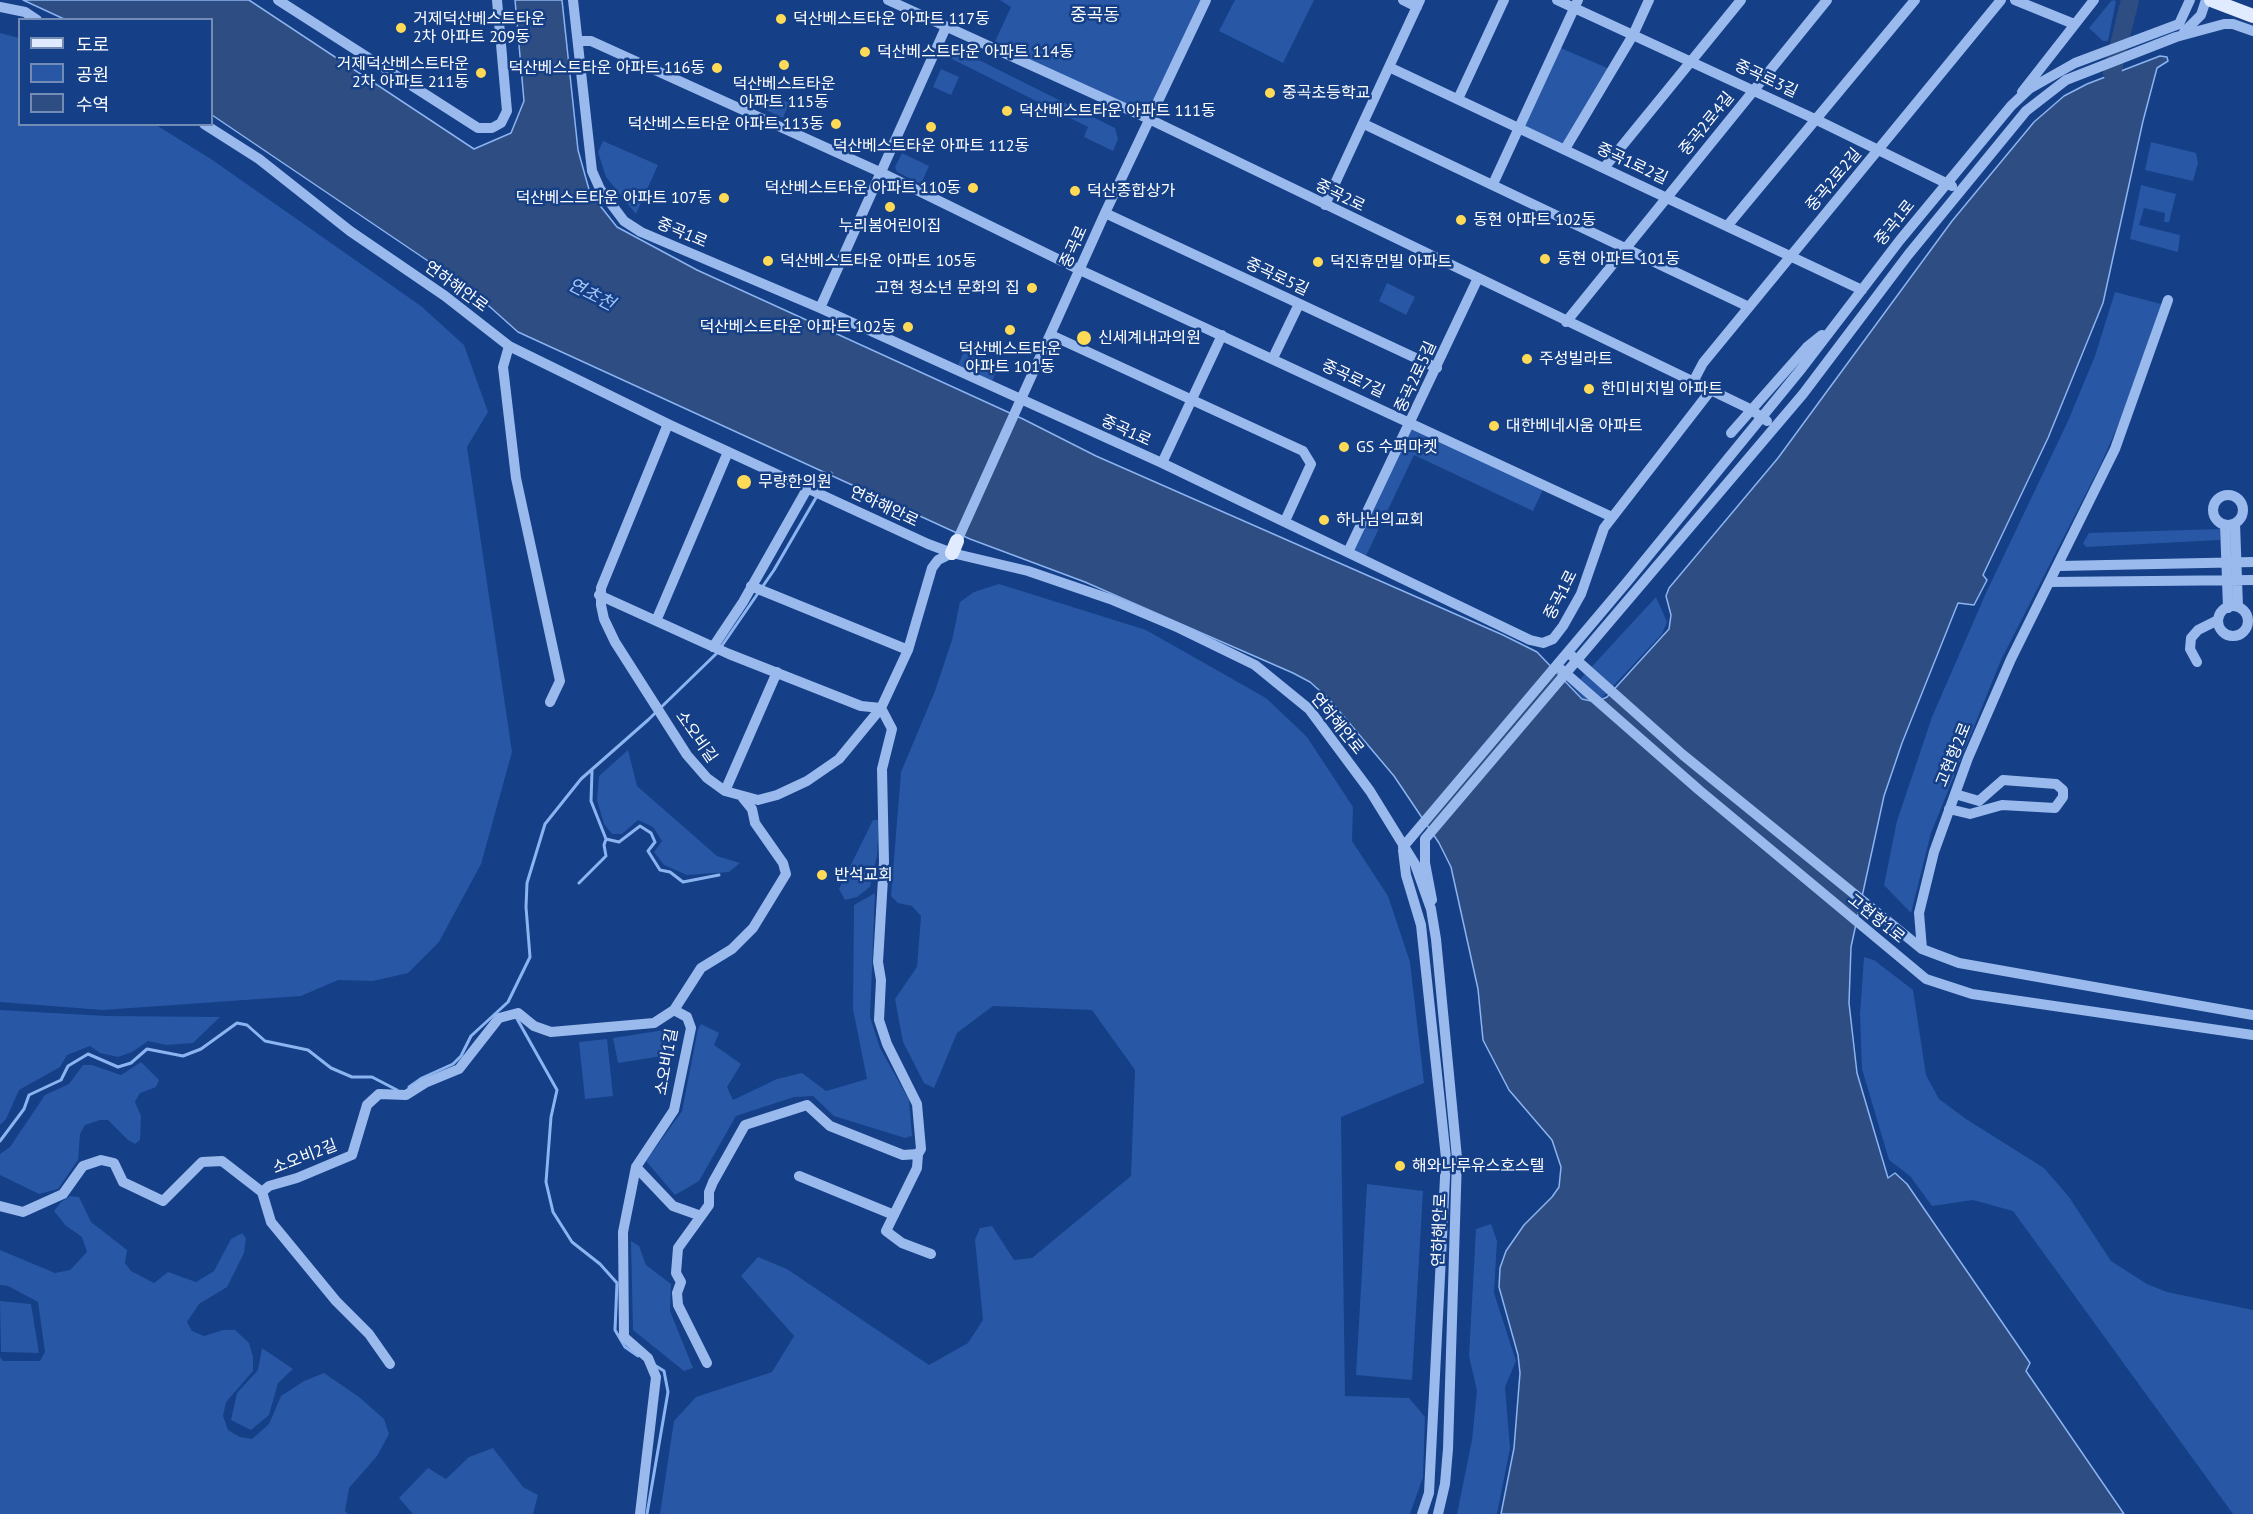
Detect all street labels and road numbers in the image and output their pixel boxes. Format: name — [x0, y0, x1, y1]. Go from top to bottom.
street label: 중곡로3길 — [1731, 56, 1801, 102]
street label: 중곡2로4길 — [1676, 88, 1738, 160]
street label: 중곡1로2길 — [1593, 139, 1671, 189]
street label: 중곡2로2길 — [1802, 145, 1866, 215]
street label: 중곡2로 — [1312, 176, 1368, 216]
street label: 중곡1로 — [1871, 196, 1919, 250]
street label: 중곡1로 — [654, 214, 710, 252]
street label: 중곡로 — [1056, 223, 1092, 271]
street label: 중곡로5길 — [1242, 254, 1312, 300]
street label: 연하해안로 — [421, 258, 491, 316]
street label: 중곡2로5길 — [1391, 338, 1441, 416]
street label: 중곡로7길 — [1318, 356, 1388, 402]
street label: 중곡1로 — [1098, 411, 1154, 451]
street label: 연하해안로 — [847, 483, 921, 531]
street label: 중곡1로 — [1540, 567, 1582, 623]
street label: 연하해안로 — [1306, 689, 1368, 759]
street label: 소오비길 — [671, 707, 721, 767]
street label: 고현항2로 — [1932, 720, 1976, 790]
street label: 고현항1로 — [1844, 890, 1908, 948]
street label: 소오비1길 — [652, 1027, 682, 1097]
street label: 소오비2길 — [270, 1136, 340, 1178]
street label: 연하해안로 — [1429, 1193, 1451, 1267]

